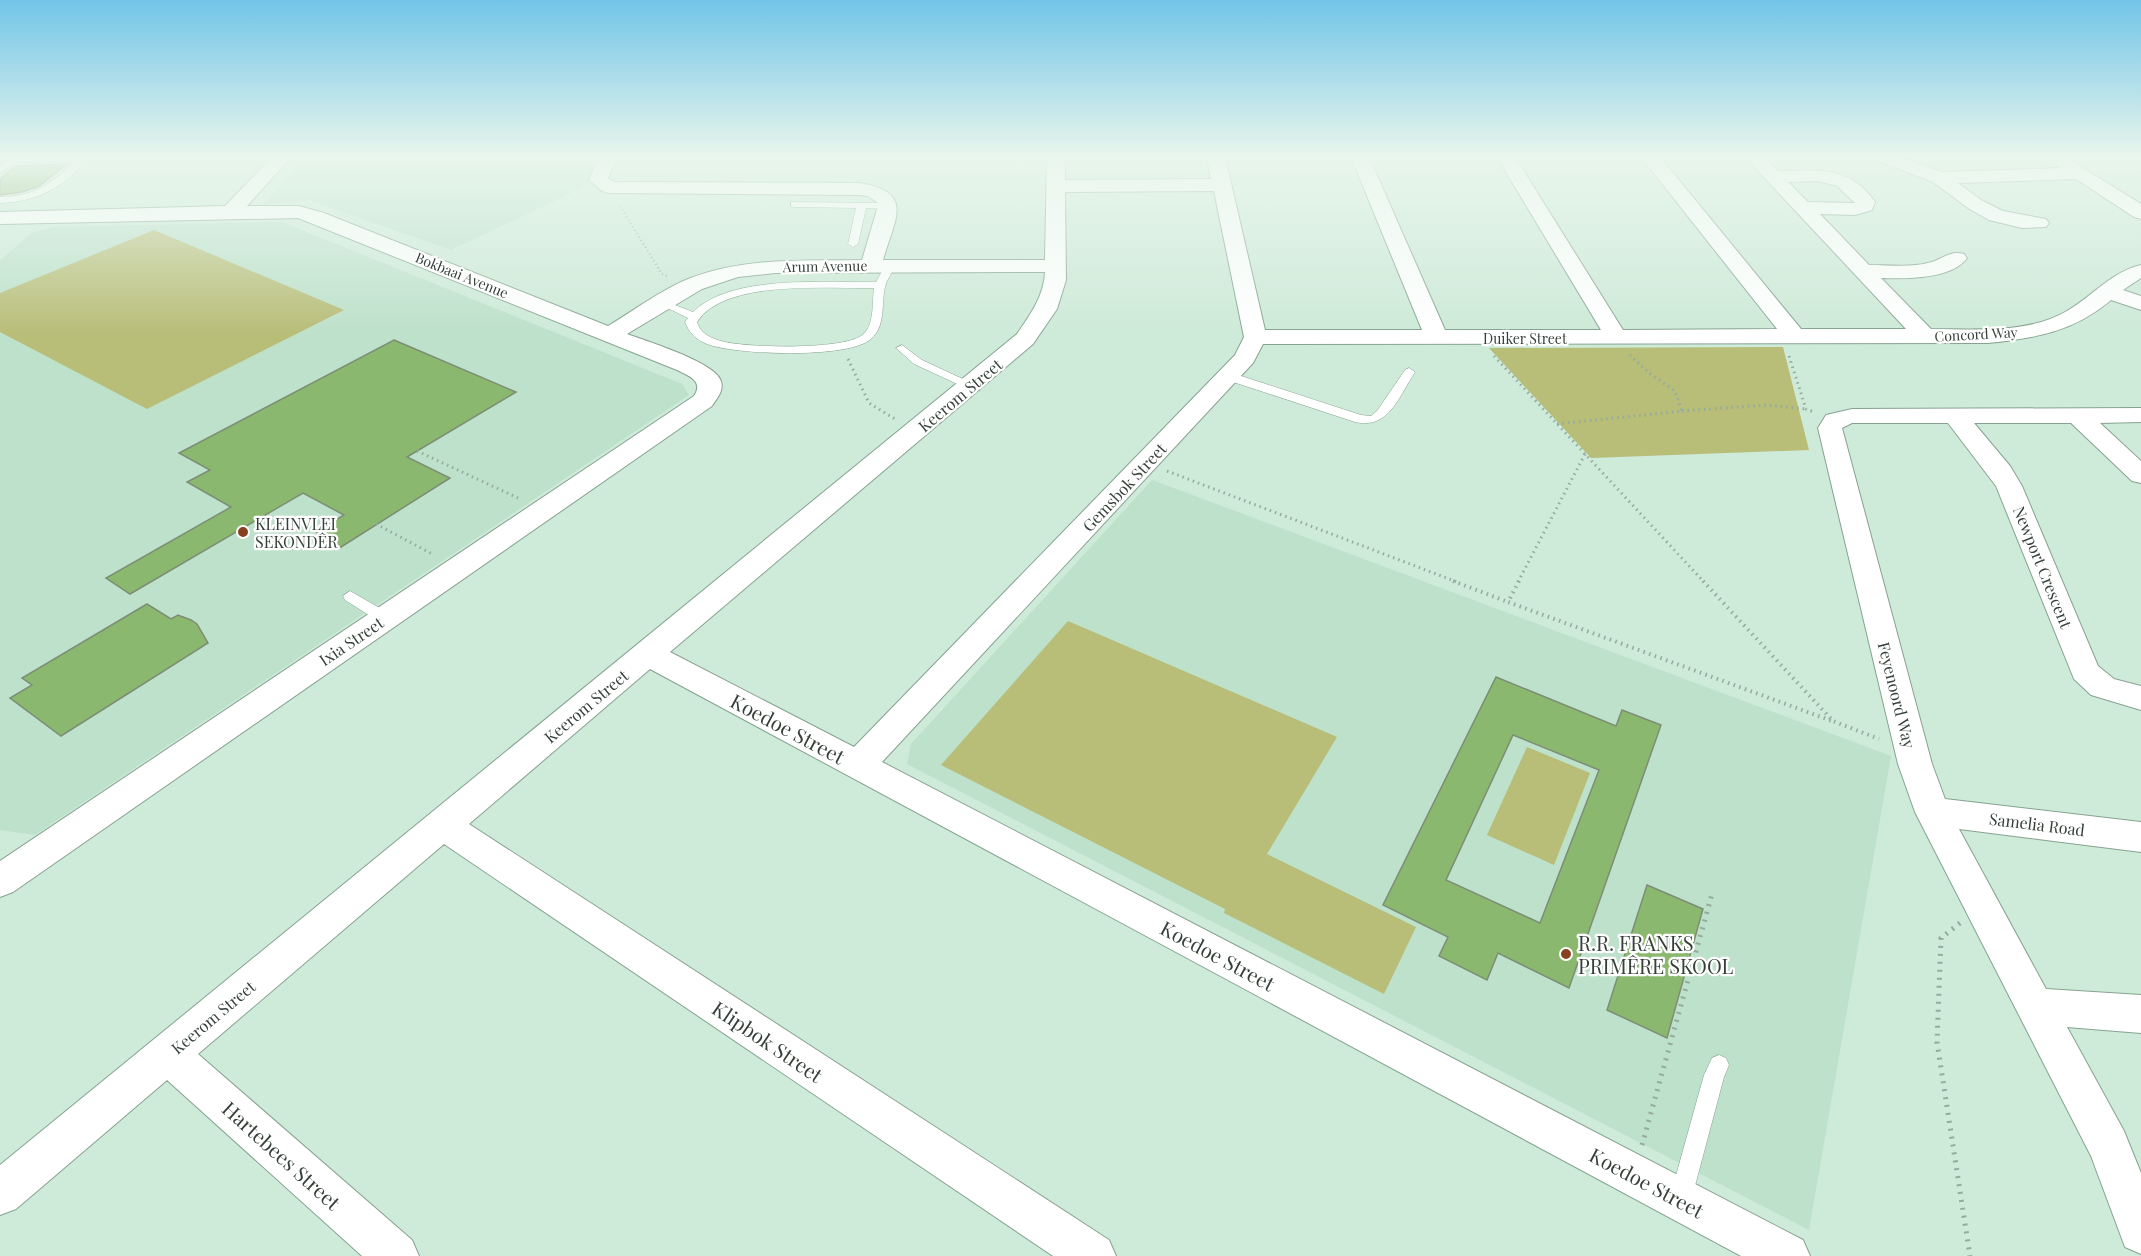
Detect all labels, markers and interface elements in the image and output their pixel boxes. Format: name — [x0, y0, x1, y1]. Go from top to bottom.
street label: Bokbaai Avenue — [413, 248, 511, 302]
street label: Arum Avenue — [781, 256, 868, 276]
street label: Concord Way — [1934, 322, 2018, 346]
street label: Duiker Street — [1483, 329, 1568, 348]
street label: Keerom Street — [914, 354, 1007, 436]
street label: Gemsbok Street — [1077, 438, 1171, 536]
street label: Newport Crescent — [2009, 503, 2077, 632]
place label: KLEINVLEI SEKONDÊR — [255, 513, 338, 552]
marker: KLEINVLEI SEKONDÊR — [236, 525, 250, 539]
street label: Ixia Street — [315, 612, 387, 670]
street label: Feyenoord Way — [1874, 640, 1920, 750]
street label: Keerom Street — [540, 665, 633, 747]
street label: Koedoe Street — [726, 687, 851, 770]
street label: Samelia Road — [1988, 808, 2086, 840]
street label: Koedoe Street — [1156, 914, 1281, 997]
place label: R.R. FRANKS PRIMÊRE SKOOL — [1578, 929, 1734, 979]
marker: R.R. FRANKS PRIMÊRE SKOOL — [1559, 947, 1573, 961]
street label: Keerom Street — [167, 976, 260, 1058]
street label: Klipbok Street — [707, 994, 829, 1088]
street label: Hartebees Street — [217, 1095, 348, 1216]
street label: Koedoe Street — [1585, 1141, 1710, 1224]

